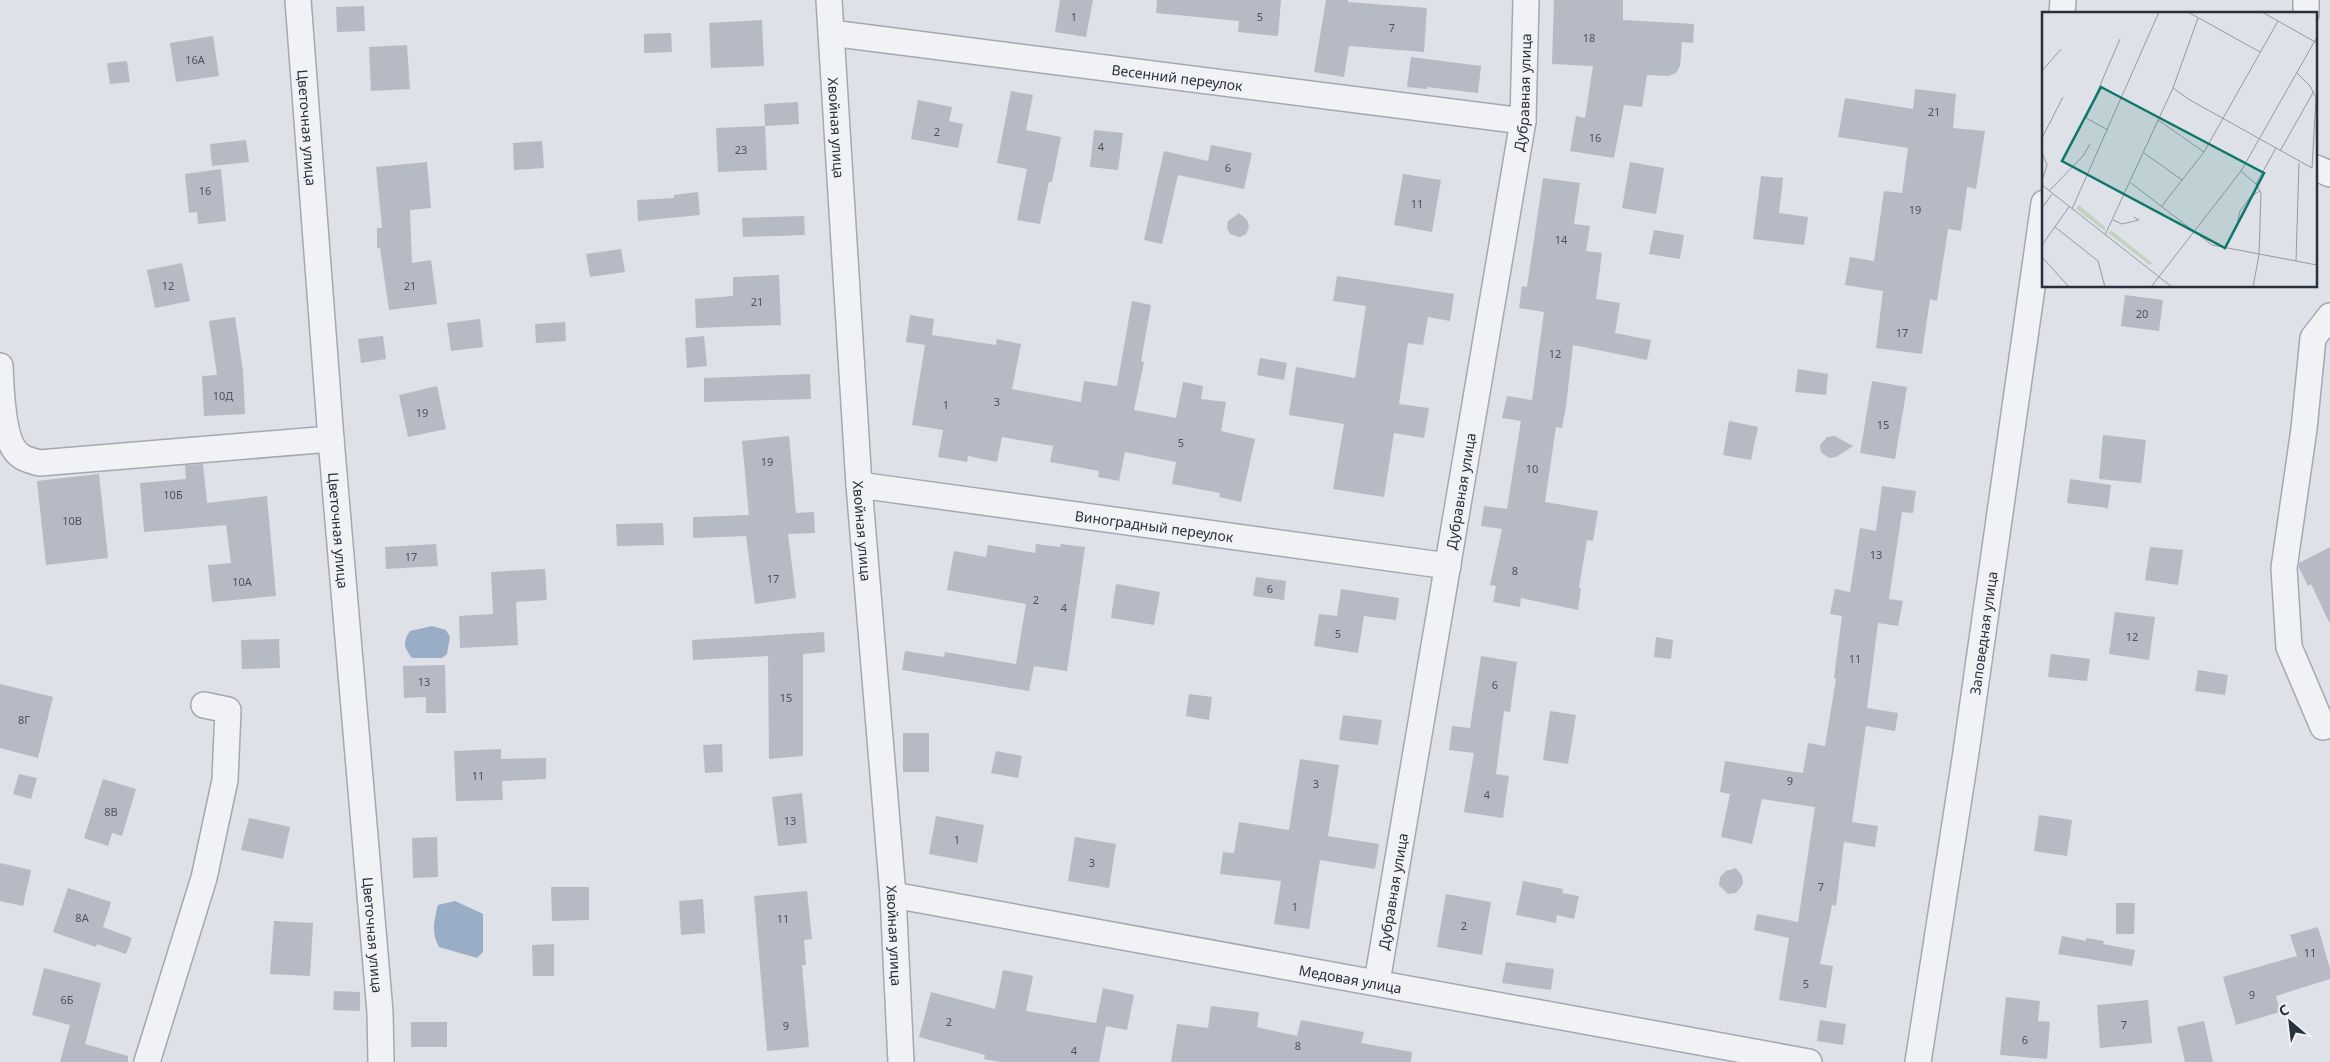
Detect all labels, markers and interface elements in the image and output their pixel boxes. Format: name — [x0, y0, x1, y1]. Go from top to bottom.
house number: 1 — [1071, 9, 1077, 24]
house number: 5 — [1257, 9, 1263, 24]
inset map — [2042, 12, 2318, 288]
house number: 7 — [1389, 20, 1395, 35]
house number: 18 — [1583, 30, 1595, 45]
street label: Дубравная улица — [1509, 33, 1535, 153]
house number: 16А — [185, 52, 206, 67]
street label: Весенний переулок — [1111, 59, 1244, 95]
street label: Цветочная улица — [294, 69, 321, 186]
street label: Хвойная улица — [824, 77, 850, 179]
house number: 21 — [1928, 104, 1940, 119]
house number: 2 — [934, 124, 940, 139]
house number: 16 — [1589, 130, 1601, 145]
house number: 4 — [1098, 139, 1105, 154]
house number: 23 — [735, 142, 747, 157]
house number: 6 — [1225, 160, 1231, 175]
house number: 16 — [199, 183, 211, 198]
house number: 11 — [1411, 196, 1423, 211]
house number: 19 — [1909, 202, 1921, 217]
house number: 14 — [1555, 232, 1568, 247]
house number: 12 — [162, 278, 174, 293]
house number: 21 — [404, 278, 416, 293]
house number: 21 — [751, 294, 763, 309]
house number: 20 — [2136, 306, 2148, 321]
house number: 17 — [1896, 325, 1908, 340]
house number: 12 — [1549, 346, 1561, 361]
house number: 10Д — [213, 388, 233, 403]
house number: 3 — [994, 394, 1000, 409]
house number: 1 — [943, 397, 949, 412]
house number: 19 — [416, 405, 428, 420]
house number: 15 — [1877, 417, 1889, 432]
street label: Дубравная улица — [1441, 431, 1480, 551]
house number: 5 — [1178, 435, 1184, 450]
house number: 19 — [761, 454, 773, 469]
house number: 10 — [1526, 461, 1538, 476]
street label: Цветочная улица — [324, 472, 353, 589]
street label: Хвойная улица — [849, 480, 876, 582]
house number: 10Б — [163, 487, 183, 502]
street label: Виноградный переулок — [1074, 505, 1235, 546]
house number: 10В — [62, 513, 82, 528]
house number: 13 — [1870, 547, 1882, 562]
house number: 17 — [405, 549, 417, 564]
house number: 8 — [1512, 563, 1518, 578]
street label: Заповедная улица — [1965, 570, 2001, 696]
house number: 17 — [767, 571, 779, 586]
house number: 10А — [232, 574, 253, 589]
house number: 6 — [1267, 581, 1273, 596]
house number: 2 — [1033, 592, 1039, 607]
house number: 4 — [1061, 600, 1068, 615]
house number: 5 — [1335, 626, 1341, 641]
house number: 12 — [2126, 629, 2138, 644]
house number: 11 — [1849, 651, 1861, 666]
house number: 13 — [418, 674, 430, 689]
house number: 6 — [1492, 677, 1498, 692]
house number: 15 — [780, 690, 792, 705]
house number: 8Г — [18, 712, 30, 727]
house number: 11 — [472, 768, 484, 783]
house number: 9 — [1787, 773, 1793, 788]
house number: 3 — [1313, 776, 1319, 791]
house number: 4 — [1484, 787, 1491, 802]
house number: 8В — [104, 804, 118, 819]
house number: 13 — [784, 813, 796, 828]
street label: Дубравная улица — [1373, 831, 1412, 951]
house number: 1 — [954, 832, 960, 847]
house number: 3 — [1089, 855, 1095, 870]
street label: Цветочная улица — [359, 876, 388, 994]
house number: 7 — [1818, 879, 1824, 894]
street label: Хвойная улица — [883, 884, 907, 987]
house number: 1 — [1292, 899, 1298, 914]
house number: 8А — [75, 910, 90, 925]
house number: 11 — [777, 911, 789, 926]
house number: 2 — [1461, 918, 1467, 933]
house number: 11 — [2304, 945, 2316, 960]
street label: Медовая улица — [1297, 960, 1403, 997]
house number: 5 — [1803, 976, 1809, 991]
house number: 9 — [2249, 987, 2255, 1002]
house number: 6Б — [60, 992, 74, 1007]
north arrow — [2265, 997, 2315, 1047]
text: С — [2275, 1000, 2292, 1021]
house number: 2 — [946, 1014, 952, 1029]
house number: 7 — [2121, 1017, 2127, 1032]
house number: 9 — [783, 1018, 789, 1033]
house number: 6 — [2022, 1032, 2028, 1047]
house number: 8 — [1295, 1038, 1301, 1053]
house number: 4 — [1071, 1043, 1078, 1058]

